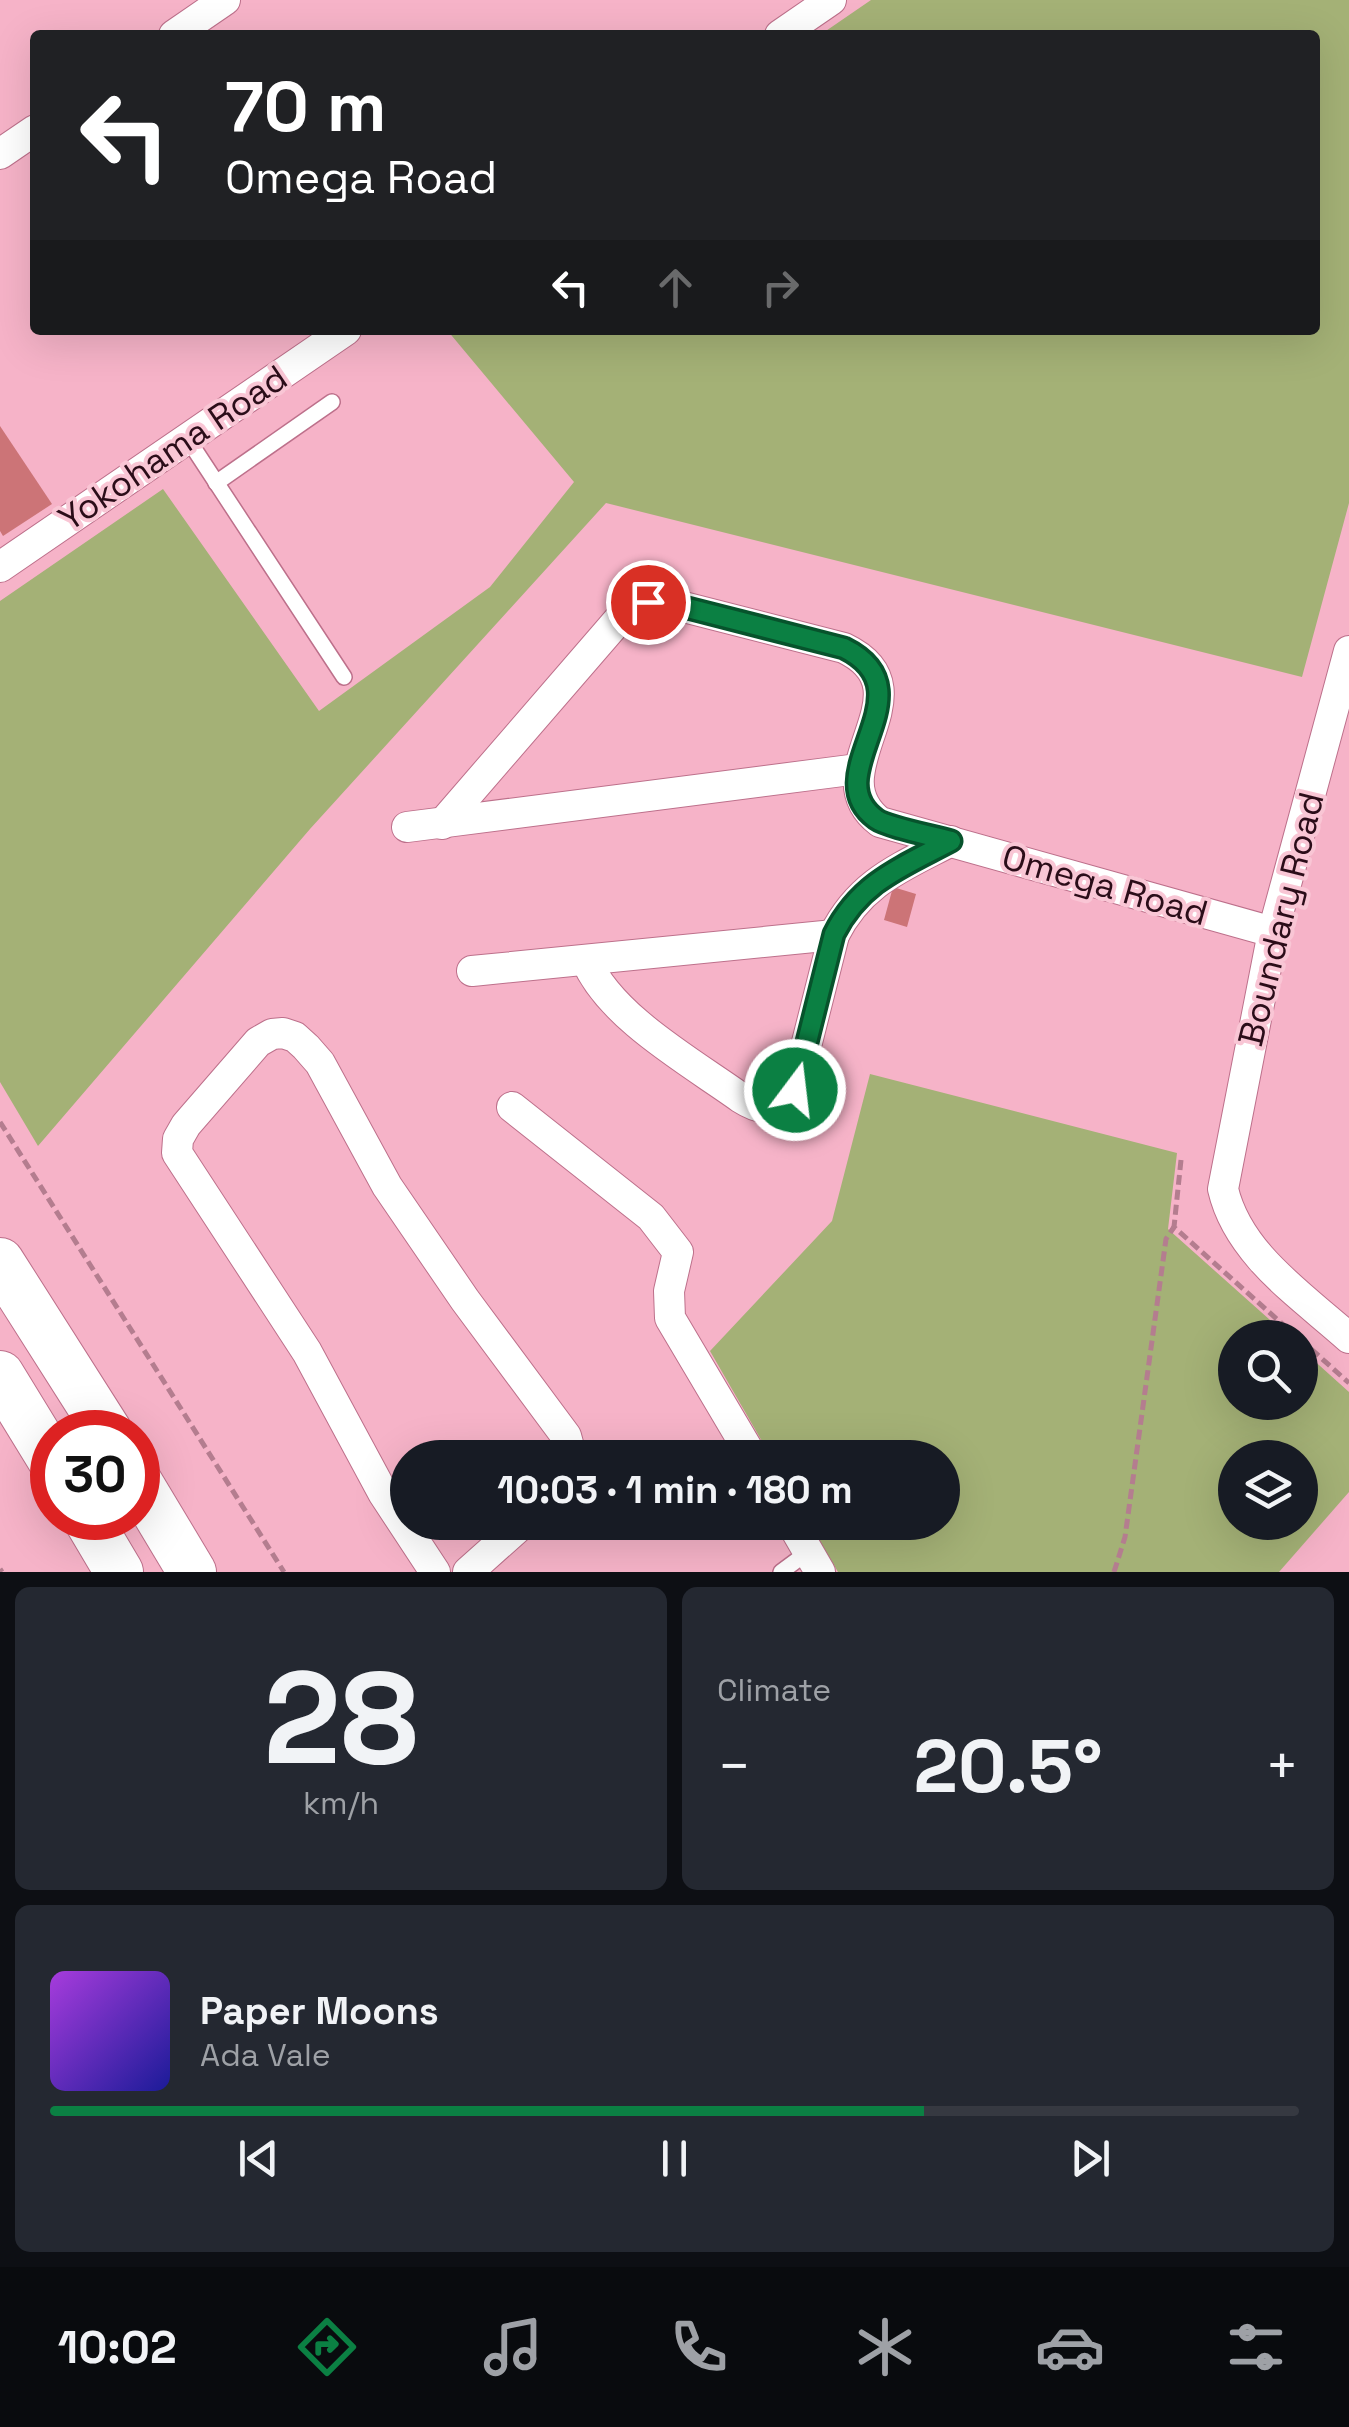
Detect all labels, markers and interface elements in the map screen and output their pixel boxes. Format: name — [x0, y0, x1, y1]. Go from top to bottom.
text: 70 m — [225, 62, 386, 151]
icon: left — [60, 70, 190, 200]
text: Omega Road — [225, 149, 497, 206]
icon: left — [543, 260, 598, 315]
icon: ahead — [648, 260, 703, 315]
icon: right — [753, 260, 808, 315]
street label: Yokohama Road — [50, 355, 296, 541]
pin — [606, 560, 691, 645]
icon: arrive — [621, 575, 676, 630]
street label: Boundary Road — [1228, 788, 1334, 1050]
street label: Omega Road — [997, 835, 1213, 935]
position arrow — [743, 1038, 847, 1142]
map controls — [1218, 1320, 1318, 1540]
button: search — [1218, 1320, 1318, 1420]
speed limit sign: 30 — [30, 1410, 160, 1540]
button: layers — [1218, 1440, 1318, 1540]
text: 10:03 · 1 min · 180 m — [497, 1466, 853, 1514]
text: 28 — [263, 1635, 419, 1801]
text: Climate — [717, 1670, 831, 1710]
text: 20.5° — [913, 1718, 1103, 1814]
text: − — [717, 1731, 751, 1801]
text: + — [1265, 1731, 1299, 1801]
text: km/h — [303, 1783, 379, 1823]
text: Paper Moons — [200, 1987, 439, 2035]
text: Ada Vale — [200, 2035, 331, 2075]
icon: previous — [231, 2131, 286, 2186]
icon: pause — [647, 2131, 702, 2186]
icon: next — [1063, 2131, 1118, 2186]
icon: directions — [292, 2312, 362, 2382]
icon: music — [478, 2312, 548, 2382]
icon: phone — [664, 2312, 734, 2382]
icon: climate — [850, 2312, 920, 2382]
icon: car — [1035, 2312, 1105, 2382]
icon: filters — [1221, 2312, 1291, 2382]
text: 10:02 — [58, 2319, 177, 2376]

